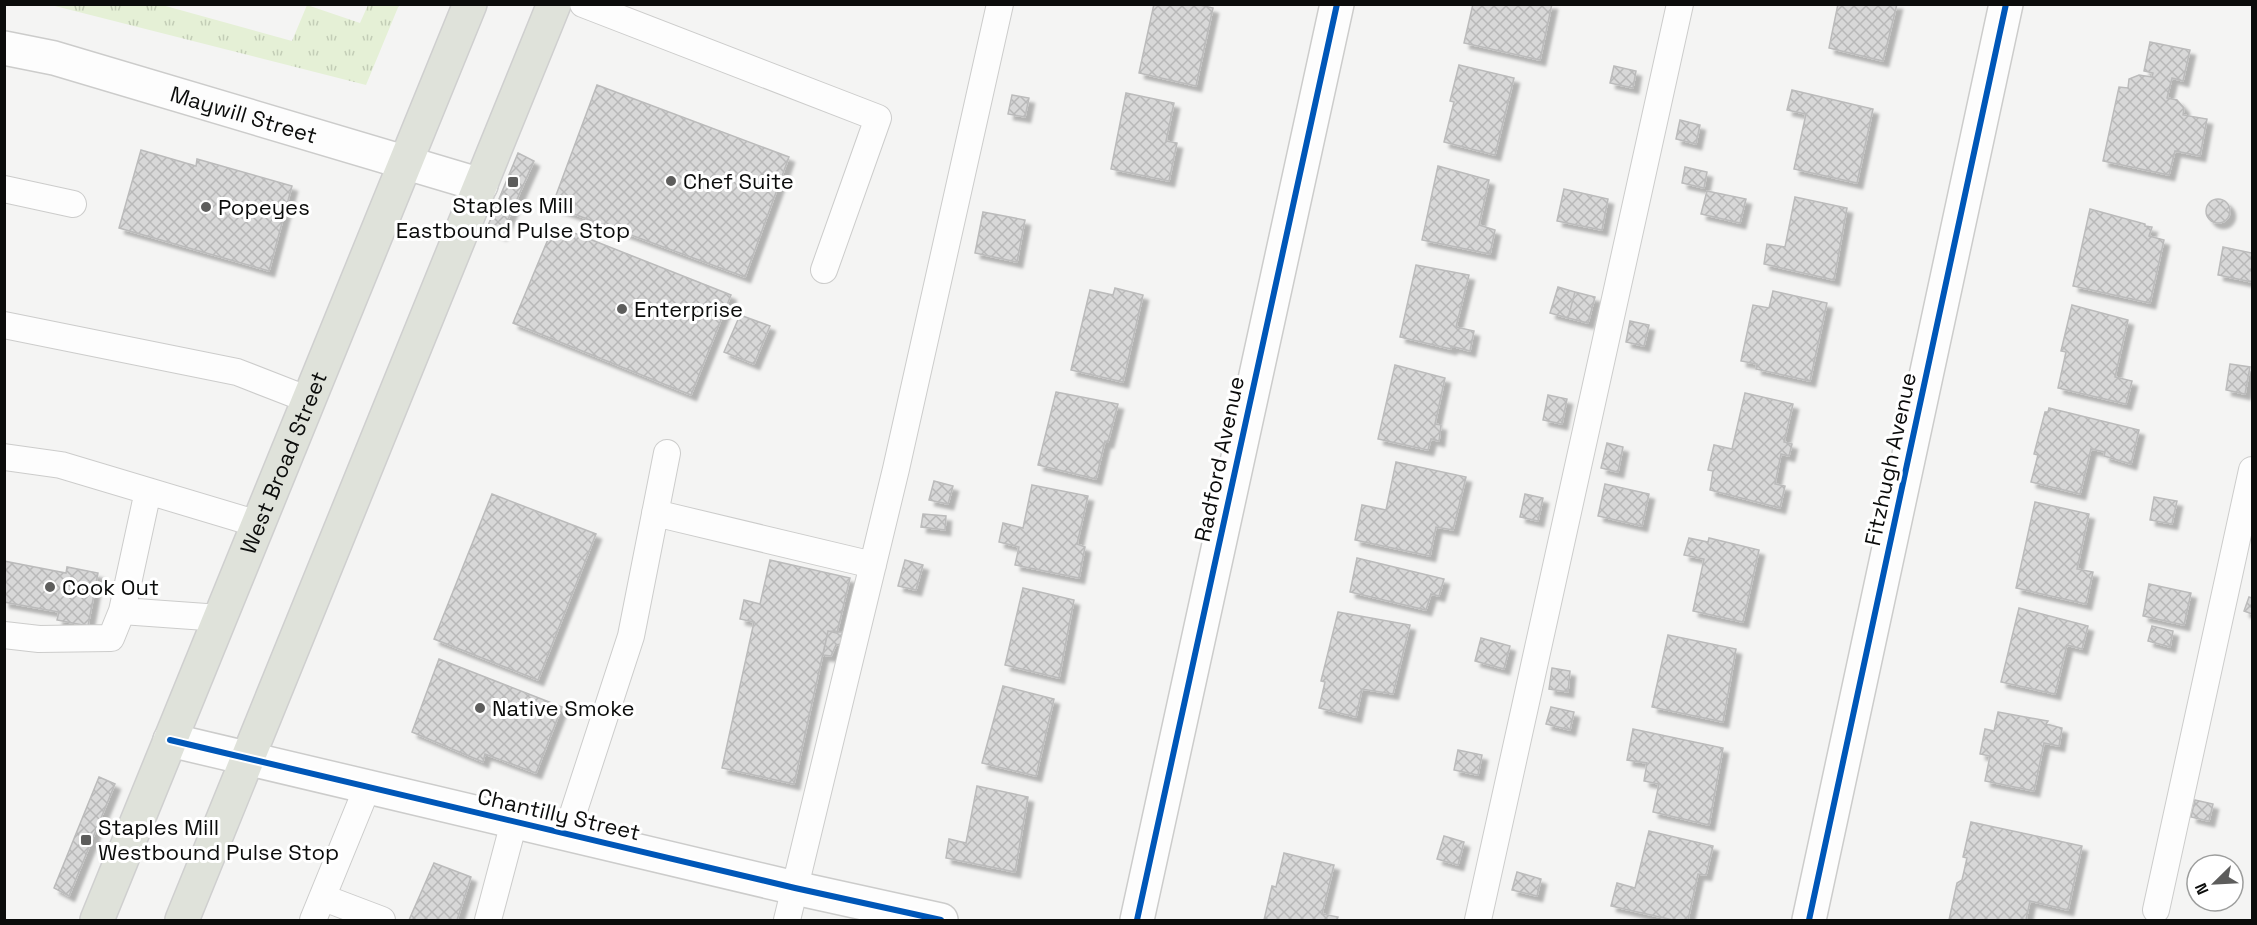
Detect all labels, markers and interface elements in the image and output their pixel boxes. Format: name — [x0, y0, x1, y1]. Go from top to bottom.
street label: Maywill Street — [167, 79, 320, 149]
place label: Chef Suite — [683, 167, 794, 195]
marker: Chef Suite — [664, 174, 678, 188]
marker: Staples Mill Eastbound Pulse Stop — [506, 175, 520, 189]
place label: Staples Mill Eastbound Pulse Stop — [396, 191, 630, 244]
place label: Popeyes — [218, 193, 310, 221]
marker: Popeyes — [199, 200, 213, 214]
place label: Enterprise — [634, 295, 743, 323]
marker: Enterprise — [615, 302, 629, 316]
street label: West Broad Street — [234, 367, 333, 558]
street label: Fitzhugh Avenue — [1858, 370, 1922, 548]
street label: Radford Avenue — [1188, 374, 1250, 544]
place label: Cook Out — [62, 573, 159, 601]
marker: Cook Out — [43, 580, 57, 594]
place label: Native Smoke — [492, 694, 634, 722]
marker: Native Smoke — [473, 701, 487, 715]
street label: Chantilly Street — [475, 782, 643, 846]
place label: Staples Mill Westbound Pulse Stop — [98, 813, 339, 866]
marker: Staples Mill Westbound Pulse Stop — [79, 833, 93, 847]
north arrow — [2185, 853, 2245, 913]
text: N — [2190, 880, 2214, 898]

